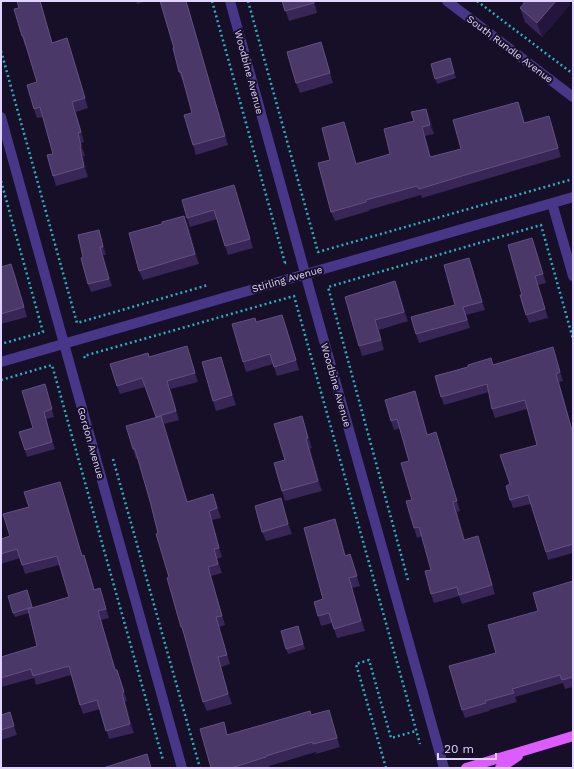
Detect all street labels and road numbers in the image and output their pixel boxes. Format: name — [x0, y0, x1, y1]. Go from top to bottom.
street label: South Rundle Avenue — [465, 13, 555, 85]
street label: Woodbine Avenue — [232, 29, 266, 116]
street label: Stirling Avenue — [250, 264, 324, 294]
street label: Woodbine Avenue — [319, 342, 353, 428]
street label: Gordon Avenue — [76, 406, 107, 480]

